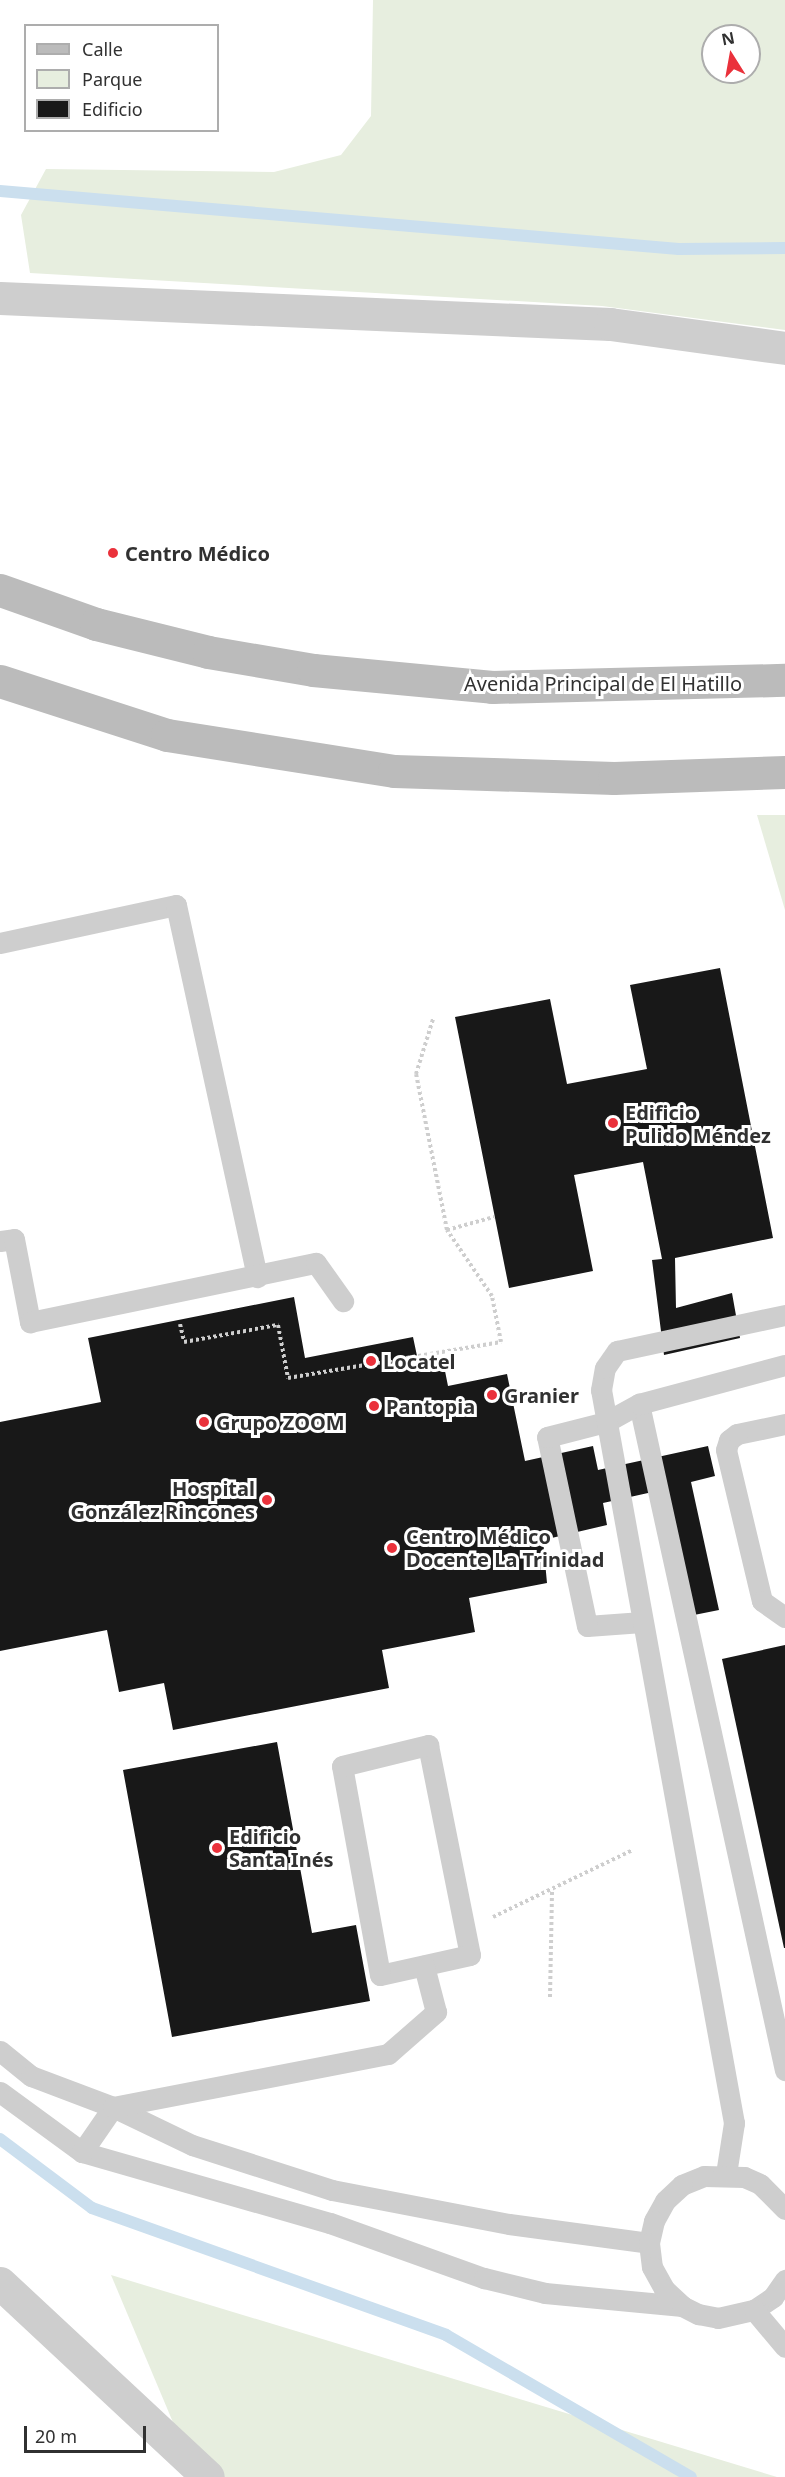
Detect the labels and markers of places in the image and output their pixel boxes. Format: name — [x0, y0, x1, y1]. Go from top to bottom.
place label: Centro Médico — [125, 541, 270, 565]
marker: Centro Médico — [106, 546, 120, 560]
place label: Edificio Pulido Méndez — [625, 1100, 771, 1147]
marker: Edificio Pulido Méndez — [606, 1116, 620, 1130]
place label: Locatel — [383, 1349, 456, 1373]
marker: Locatel — [364, 1354, 378, 1368]
place label: Granier — [504, 1383, 579, 1407]
marker: Granier — [485, 1388, 499, 1402]
place label: Pantopia — [386, 1394, 475, 1418]
marker: Pantopia — [367, 1399, 381, 1413]
place label: Grupo ZOOM — [216, 1410, 345, 1434]
marker: Grupo ZOOM — [197, 1415, 211, 1429]
place label: Hospital González Rincones — [71, 1476, 255, 1523]
marker: Hospital González Rincones — [260, 1493, 274, 1507]
place label: Centro Médico Docente La Trinidad — [406, 1524, 604, 1571]
marker: Centro Médico Docente La Trinidad — [383, 1539, 401, 1557]
place label: Edificio Santa Inés — [229, 1824, 334, 1871]
marker: Edificio Santa Inés — [210, 1841, 224, 1855]

